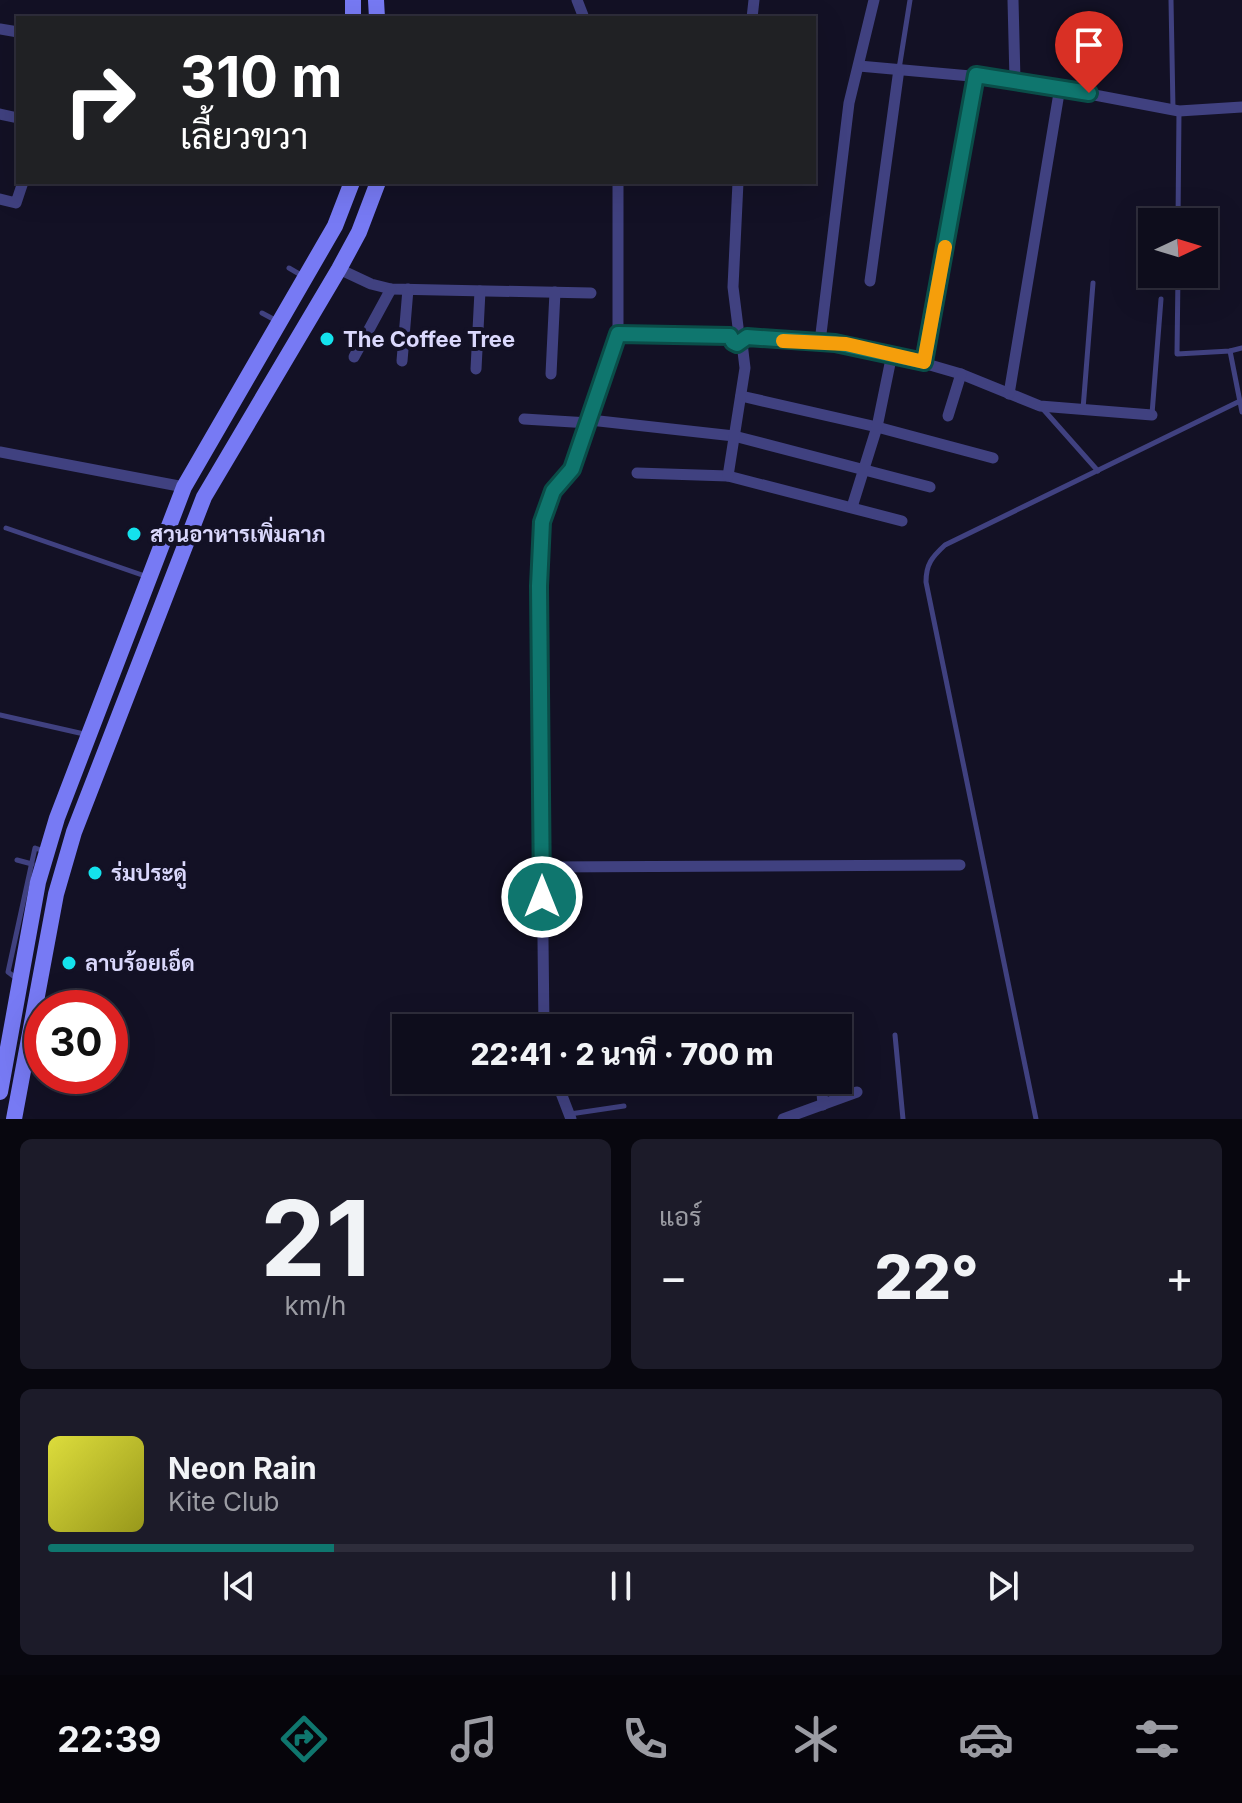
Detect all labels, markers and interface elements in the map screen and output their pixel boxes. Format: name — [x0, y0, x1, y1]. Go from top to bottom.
pin — [1055, 11, 1123, 93]
icon: arrive — [1067, 23, 1111, 67]
text: 310 m — [180, 43, 342, 111]
icon: right — [48, 48, 152, 152]
text: เลี้ยวขวา — [180, 114, 308, 158]
north arrow — [1138, 208, 1218, 288]
map controls — [1138, 208, 1218, 288]
place label: The Coffee Tree — [343, 326, 515, 352]
marker: The Coffee Tree — [318, 330, 336, 348]
place label: สวนอาหารเพิ่มลาภ — [150, 516, 326, 547]
marker: สวนอาหารเพิ่มลาภ — [125, 525, 143, 543]
position arrow — [500, 855, 584, 939]
place label: ร่มประดู่ — [111, 860, 187, 889]
marker: ร่มประดู่ — [86, 864, 104, 882]
place label: ลาบร้อยเอ็ด — [85, 948, 195, 976]
marker: ลาบร้อยเอ็ด — [60, 954, 78, 972]
speed limit sign: 30 — [24, 990, 128, 1094]
text: 22:41 · 2 นาที · 700 m — [470, 1036, 774, 1072]
text: 21 — [260, 1175, 371, 1301]
text: แอร์ — [659, 1201, 702, 1232]
text: 22° — [874, 1241, 979, 1313]
text: − — [659, 1250, 688, 1304]
text: + — [1165, 1250, 1194, 1304]
text: km/h — [285, 1290, 346, 1321]
text: Neon Rain — [168, 1450, 317, 1486]
text: Kite Club — [168, 1486, 279, 1517]
icon: previous — [217, 1564, 261, 1608]
icon: pause — [599, 1564, 643, 1608]
icon: next — [981, 1564, 1025, 1608]
icon: directions — [276, 1711, 332, 1767]
icon: music — [446, 1711, 502, 1767]
icon: phone — [617, 1711, 673, 1767]
icon: climate — [788, 1711, 844, 1767]
icon: car — [958, 1711, 1014, 1767]
icon: filters — [1129, 1711, 1185, 1767]
text: 22:39 — [57, 1717, 161, 1761]

